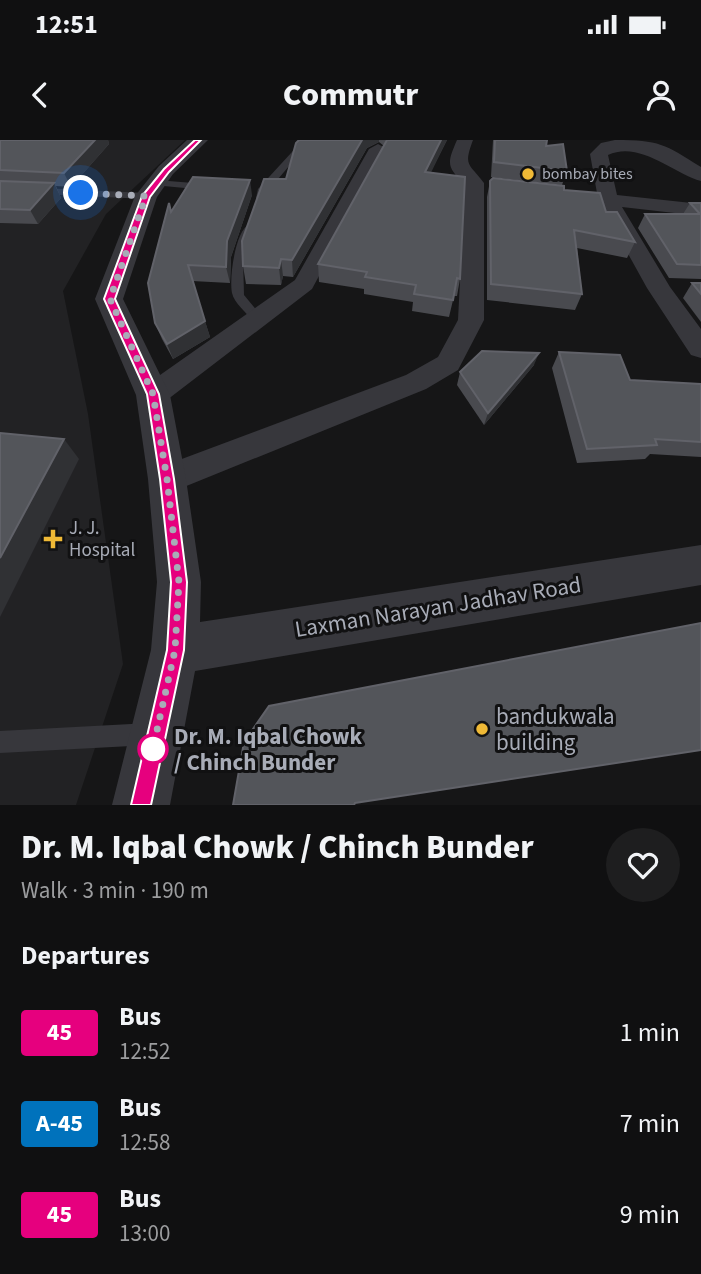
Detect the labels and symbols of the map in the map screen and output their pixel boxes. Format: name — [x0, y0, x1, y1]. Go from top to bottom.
place label: bombay bites — [542, 163, 633, 185]
marker: bombay bites — [520, 166, 536, 182]
your location — [63, 175, 98, 210]
place label: J. J. Hospital — [69, 515, 135, 564]
marker: J. J. Hospital — [43, 529, 63, 549]
street label: Laxman Narayan Jadhav Road — [292, 568, 584, 646]
place label: bandukwala building — [496, 700, 615, 759]
place label: Dr. M. Iqbal Chowk / Chinch Bunder — [174, 720, 363, 779]
marker: bandukwala building — [474, 721, 490, 737]
marker: Dr. M. Iqbal Chowk / Chinch Bunder — [138, 734, 168, 764]

